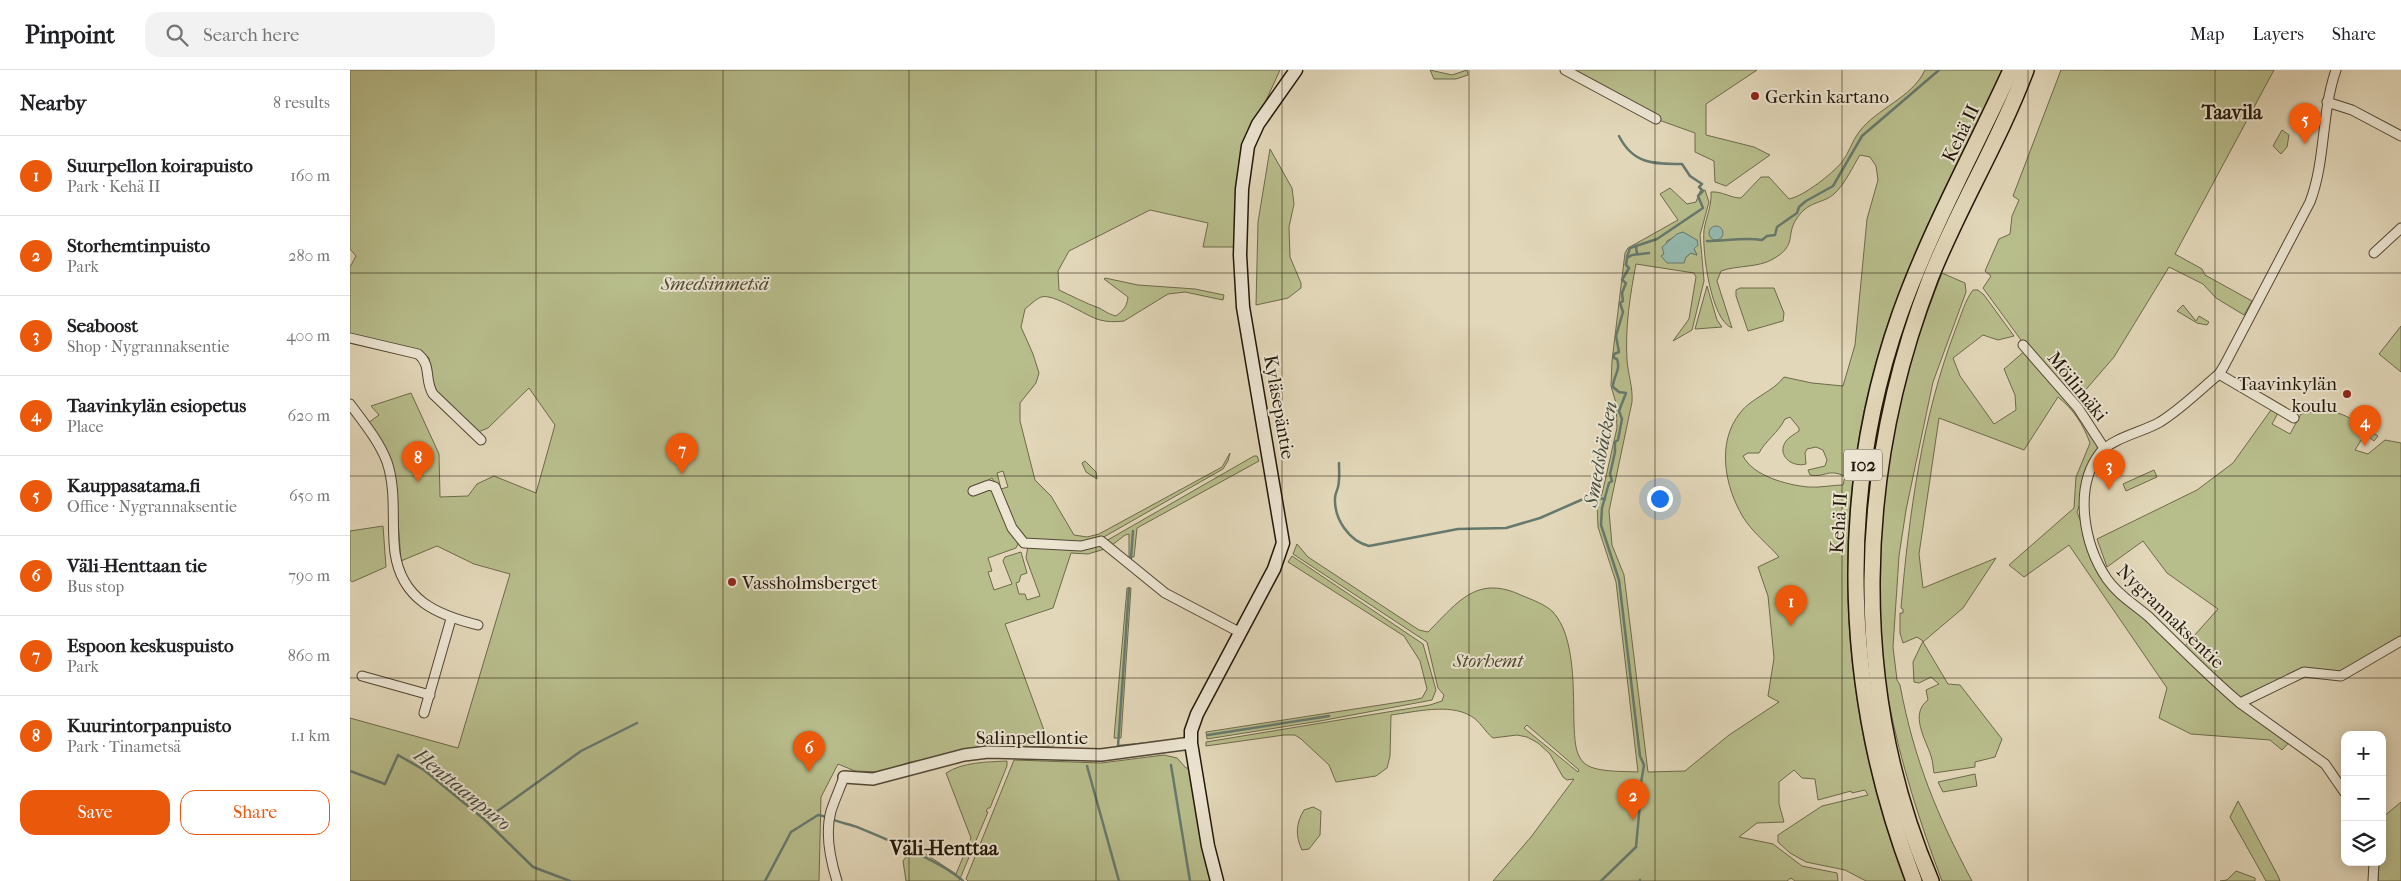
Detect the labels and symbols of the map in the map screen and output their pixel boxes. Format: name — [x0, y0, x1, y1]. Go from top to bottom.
place label: Gerkin kartano — [1765, 86, 1889, 108]
marker: Gerkin kartano — [1749, 90, 1761, 102]
street label: Kehä II — [1938, 101, 1984, 166]
district label: Taavila — [2201, 101, 2263, 124]
pin: 5 — [2289, 103, 2321, 144]
park label: Smedsinmetsä — [660, 273, 770, 295]
street label: Möilimäki — [2043, 347, 2112, 426]
street label: Kyläsepäntie — [1259, 353, 1299, 461]
place label: Taavinkylän koulu — [2238, 373, 2337, 417]
marker: Taavinkylän koulu — [2341, 388, 2353, 400]
water label: Smedsbäcken — [1579, 399, 1622, 510]
pin: 4 — [2349, 405, 2381, 446]
pin: 7 — [666, 433, 698, 474]
pin: 8 — [402, 441, 434, 482]
pin: 3 — [2093, 449, 2125, 490]
road number: 102 — [1844, 450, 1882, 480]
your location — [1647, 486, 1673, 512]
street label: Kehä II — [1826, 492, 1852, 554]
street label: Nygrannaksentie — [2112, 560, 2228, 673]
place label: Vassholmsberget — [741, 572, 878, 594]
marker: Vassholmsberget — [726, 576, 738, 588]
pin: 1 — [1775, 585, 1807, 626]
park label: Storhemt — [1452, 650, 1524, 672]
street label: Salinpellontie — [976, 727, 1088, 749]
pin: 6 — [793, 731, 825, 772]
water label: Henttaanpuro — [409, 743, 516, 835]
pin: 2 — [1617, 779, 1649, 820]
district label: Väli-Henttaa — [889, 837, 999, 860]

